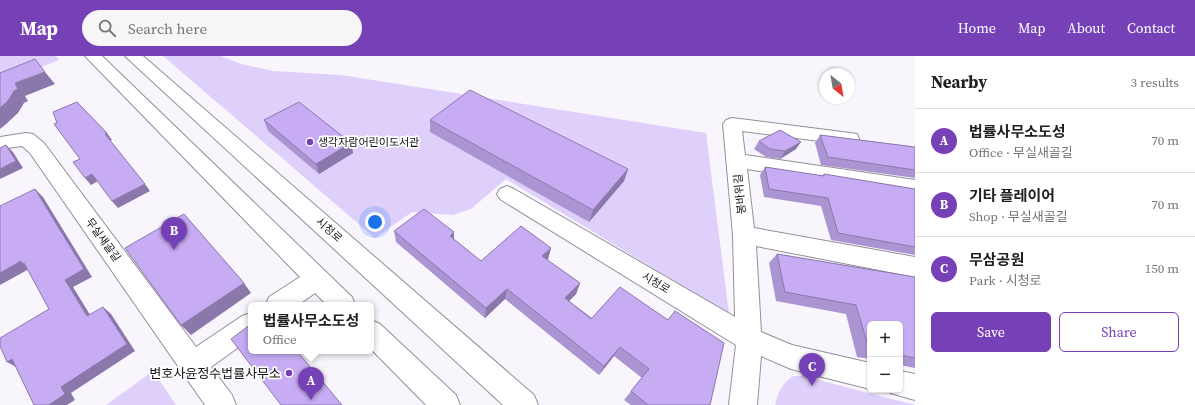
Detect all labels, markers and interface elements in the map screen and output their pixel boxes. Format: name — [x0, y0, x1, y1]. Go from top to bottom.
search box — [82, 10, 362, 46]
text: Map — [20, 15, 58, 41]
icon: search — [96, 17, 118, 39]
text: Search here — [128, 18, 207, 39]
text: Home — [958, 18, 996, 38]
text: Map — [1018, 18, 1045, 38]
text: About — [1067, 18, 1105, 38]
text: Contact — [1127, 18, 1175, 38]
north arrow — [819, 68, 855, 104]
text: Nearby — [931, 70, 987, 94]
text: 3 results — [1131, 74, 1179, 91]
text: 법률사무소도성 — [969, 121, 1066, 142]
text: A — [940, 132, 948, 149]
text: 70 m — [1151, 132, 1179, 149]
place label: 생각자람어린이도서관 — [318, 135, 419, 150]
marker: 생각자람어린이도서관 — [305, 137, 315, 147]
text: Office · 무실새골길 — [969, 144, 1073, 161]
street label: 봉바위길 — [730, 173, 750, 215]
text: 기타 플레이어 — [969, 185, 1055, 206]
text: B — [940, 196, 948, 213]
text: 70 m — [1151, 196, 1179, 213]
text: Shop · 무실새골길 — [969, 208, 1068, 225]
your location — [365, 212, 385, 232]
street label: 시청로 — [313, 214, 345, 246]
street label: 무실새골길 — [82, 215, 124, 265]
pin: B — [161, 217, 187, 250]
text: 무삼공원 — [969, 249, 1024, 270]
text: C — [940, 260, 948, 277]
text: 150 m — [1145, 260, 1179, 277]
street label: 시청로 — [639, 269, 673, 297]
text: Park · 시청로 — [969, 272, 1042, 289]
popup — [248, 302, 374, 354]
text: 법률사무소도성 — [263, 310, 359, 331]
button: Save — [931, 312, 1051, 352]
button: Share — [1059, 312, 1179, 352]
map controls — [867, 321, 903, 393]
button: + — [867, 321, 903, 357]
text: Office — [263, 331, 297, 348]
pin: C — [799, 353, 825, 386]
button: − — [867, 357, 903, 393]
place label: 변호사윤정수법률사무소 — [149, 365, 281, 382]
pin: A — [298, 367, 324, 400]
marker: 변호사윤정수법률사무소 — [284, 368, 294, 378]

